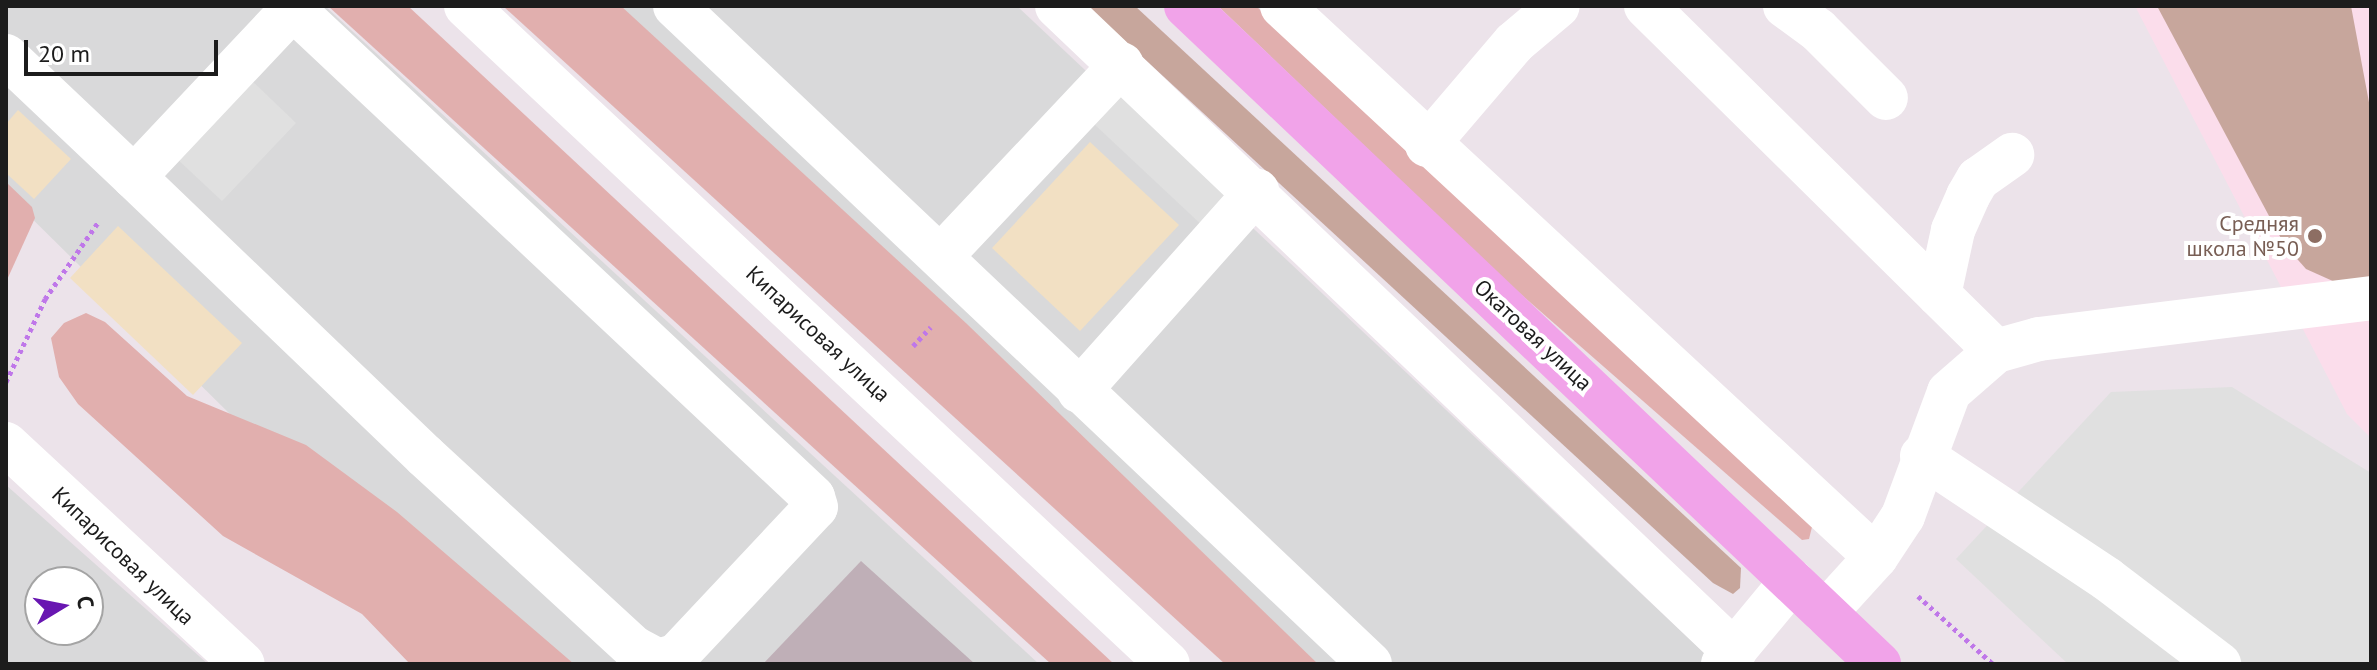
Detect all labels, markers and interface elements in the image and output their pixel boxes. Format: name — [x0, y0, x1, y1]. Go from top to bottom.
scale bar — [28, 24, 222, 74]
text: 20 m — [38, 38, 90, 69]
place label: Средняя школа №50 — [2187, 210, 2299, 262]
marker: Средняя школа №50 — [2306, 227, 2324, 245]
street label: Кипарисовая улица — [740, 260, 896, 408]
street label: Окатовая улица — [1469, 274, 1597, 396]
street label: Кипарисовая улица — [46, 481, 200, 631]
north arrow — [24, 566, 104, 646]
text: С — [71, 594, 101, 611]

